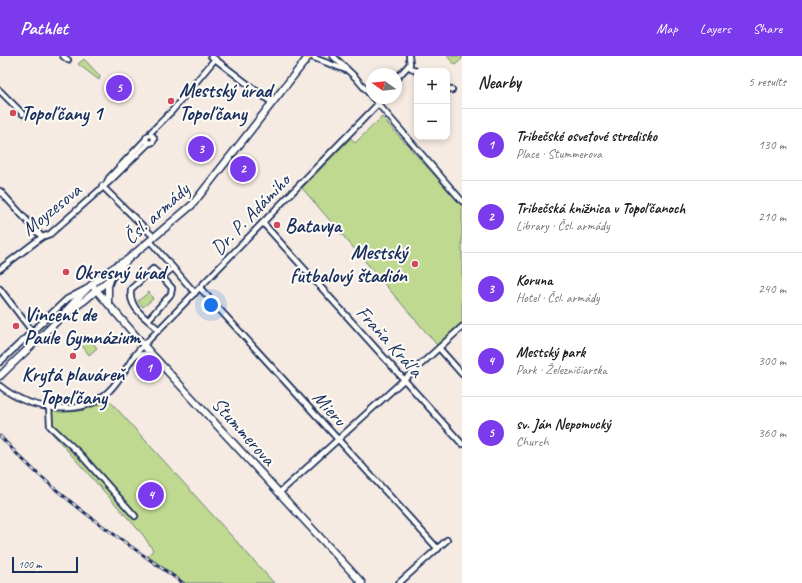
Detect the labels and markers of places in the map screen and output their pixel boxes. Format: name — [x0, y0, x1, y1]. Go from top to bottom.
pin: 5 — [106, 73, 132, 103]
place label: Mestský úrad Topoľčany — [179, 78, 275, 127]
marker: Mestský úrad Topoľčany — [166, 96, 176, 106]
place label: Topoľčany 1 — [21, 101, 104, 127]
marker: Topoľčany 1 — [8, 108, 18, 118]
pin: 3 — [188, 134, 214, 164]
pin: 2 — [230, 154, 256, 184]
place label: Batavya — [285, 213, 343, 238]
marker: Batavya — [272, 220, 282, 230]
place label: Mestský futbalový štadión — [290, 240, 409, 288]
marker: Mestský futbalový štadión — [410, 259, 420, 269]
place label: Okresný úrad — [74, 260, 169, 285]
marker: Okresný úrad — [61, 267, 71, 277]
place label: Vincent de Paule Gymnázium — [24, 302, 142, 351]
marker: Vincent de Paule Gymnázium — [11, 321, 21, 331]
marker: Krytá plaváreň Topoľčany — [68, 351, 78, 361]
pin: 1 — [136, 353, 162, 383]
place label: Krytá plaváreň Topoľčany — [22, 362, 126, 411]
pin: 4 — [138, 480, 164, 510]

